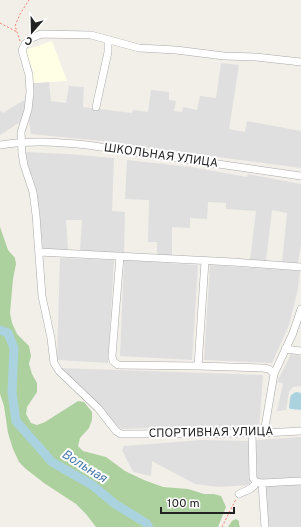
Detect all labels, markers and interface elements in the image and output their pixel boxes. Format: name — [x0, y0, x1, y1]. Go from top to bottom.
north arrow — [12, 12, 52, 52]
text: С — [23, 33, 35, 48]
street label: ШКОЛЬНАЯ УЛИЦА — [103, 140, 219, 172]
street label: СПОРТИВНАЯ УЛИЦА — [148, 424, 274, 442]
water label: Вольная — [58, 447, 110, 487]
scale bar — [161, 489, 234, 515]
text: 100 m — [167, 496, 200, 512]

